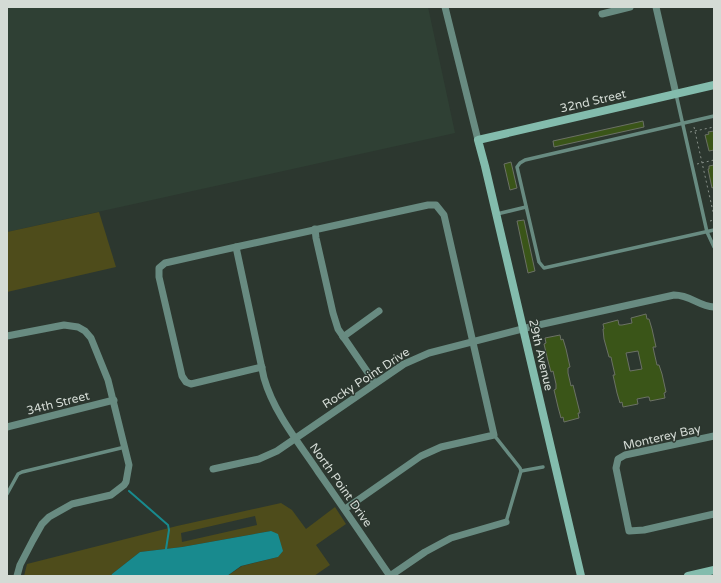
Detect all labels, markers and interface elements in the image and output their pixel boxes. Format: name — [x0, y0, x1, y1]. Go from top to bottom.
street label: 32nd Street — [559, 87, 628, 115]
street label: 29th Avenue — [526, 318, 556, 392]
street label: Rocky Point Drive — [320, 345, 412, 411]
street label: 34th Street — [25, 388, 91, 418]
street label: Monterey Bay — [622, 421, 703, 453]
street label: North Point Drive — [307, 440, 375, 530]

